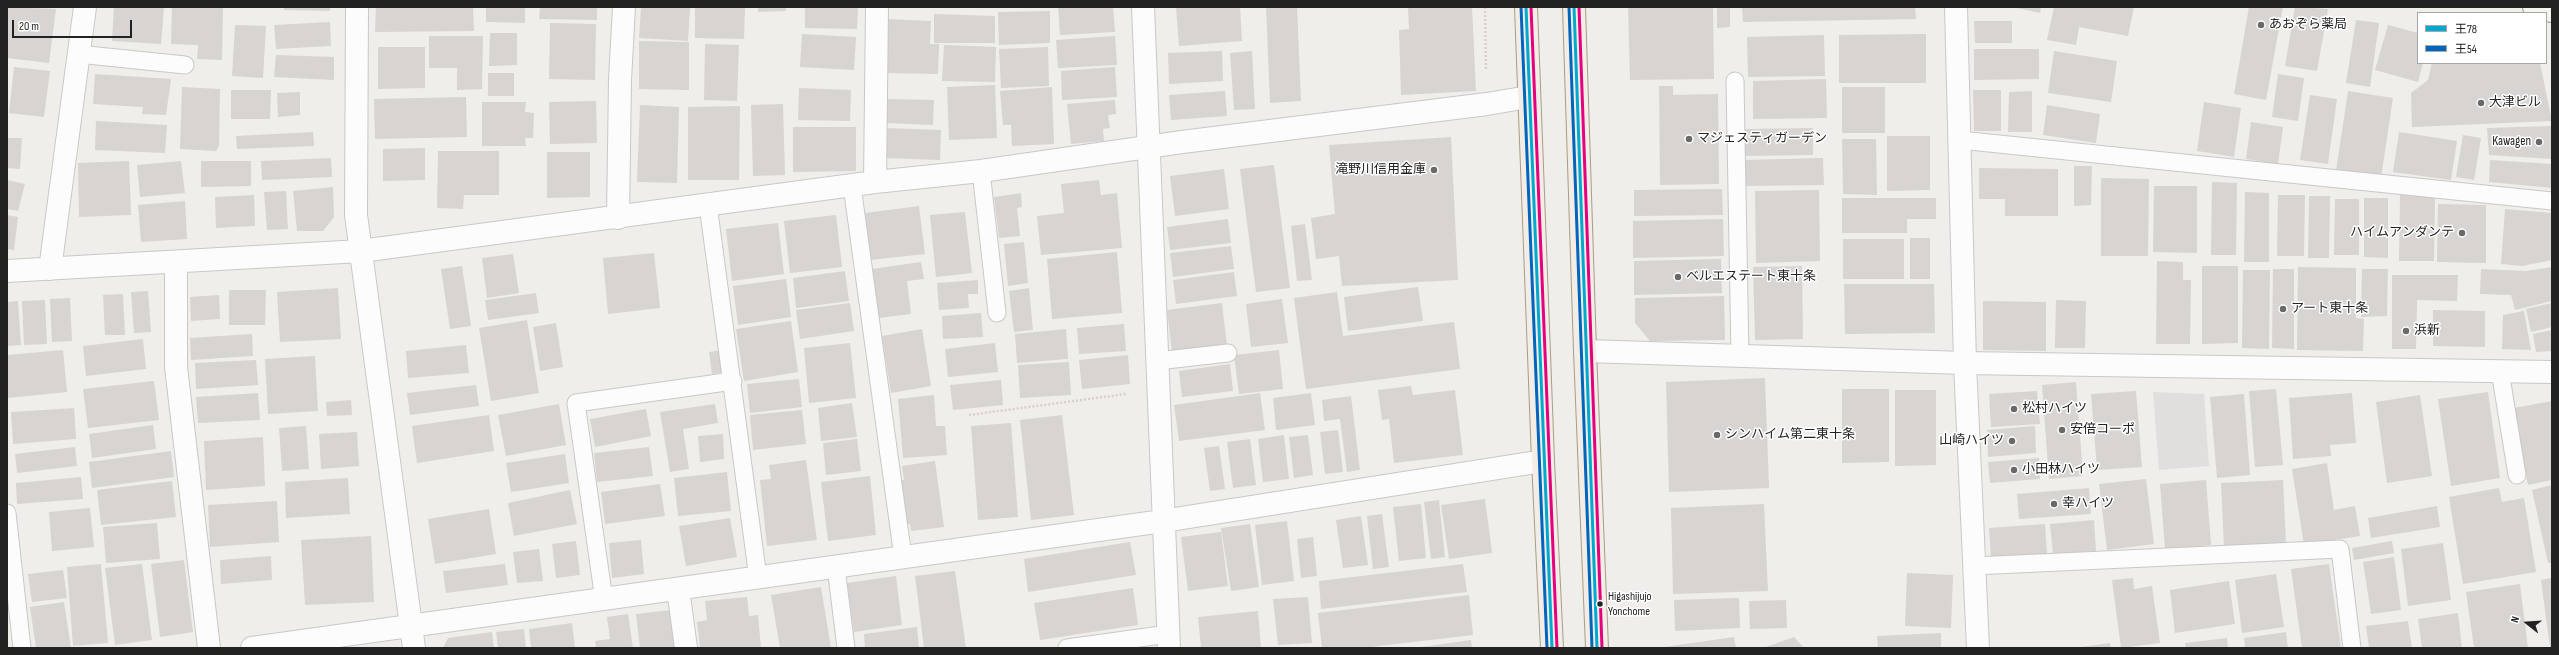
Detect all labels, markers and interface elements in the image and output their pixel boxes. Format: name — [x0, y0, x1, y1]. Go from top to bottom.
scale bar — [14, 12, 134, 38]
legend — [2417, 12, 2547, 64]
place label: あおぞら薬局 — [2269, 17, 2347, 33]
text: 20 m — [19, 19, 39, 34]
marker: あおぞら薬局 — [2256, 20, 2266, 30]
text: 王78 — [2455, 22, 2477, 37]
text: 王54 — [2455, 42, 2477, 57]
place label: 大津ビル — [2489, 95, 2541, 111]
marker: 大津ビル — [2476, 98, 2486, 108]
place label: マジェスティガーデン — [1697, 131, 1827, 147]
marker: マジェスティガーデン — [1684, 134, 1694, 144]
place label: Kawagen — [2492, 134, 2531, 150]
marker: Kawagen — [2534, 137, 2544, 147]
place label: 滝野川信用金庫 — [1335, 162, 1426, 178]
marker: 滝野川信用金庫 — [1429, 165, 1439, 175]
place label: ハイムアンダンテ — [2350, 225, 2454, 241]
marker: ハイムアンダンテ — [2457, 228, 2467, 238]
place label: ベルエステート東十条 — [1686, 269, 1816, 285]
marker: ベルエステート東十条 — [1673, 272, 1683, 282]
place label: アート東十条 — [2291, 301, 2368, 317]
marker: アート東十条 — [2278, 304, 2288, 314]
place label: 浜新 — [2414, 323, 2440, 339]
marker: 浜新 — [2401, 326, 2411, 336]
place label: 松村ハイツ — [2022, 401, 2087, 417]
marker: 松村ハイツ — [2009, 404, 2019, 414]
place label: 安倍コーポ — [2070, 422, 2135, 438]
marker: 安倍コーポ — [2057, 425, 2067, 435]
place label: シンハイム第二東十条 — [1725, 427, 1855, 443]
marker: シンハイム第二東十条 — [1712, 430, 1722, 440]
place label: 山崎ハイツ — [1939, 433, 2004, 449]
marker: 山崎ハイツ — [2007, 436, 2017, 446]
place label: 小田林ハイツ — [2022, 462, 2100, 478]
marker: 小田林ハイツ — [2009, 465, 2019, 475]
place label: 幸ハイツ — [2062, 496, 2114, 512]
marker: 幸ハイツ — [2049, 499, 2059, 509]
place label: Higashijujo Yonchome — [1608, 590, 1652, 618]
marker: Higashijujo Yonchome — [1595, 599, 1605, 609]
north arrow — [2507, 603, 2547, 643]
text: N — [2508, 615, 2522, 624]

